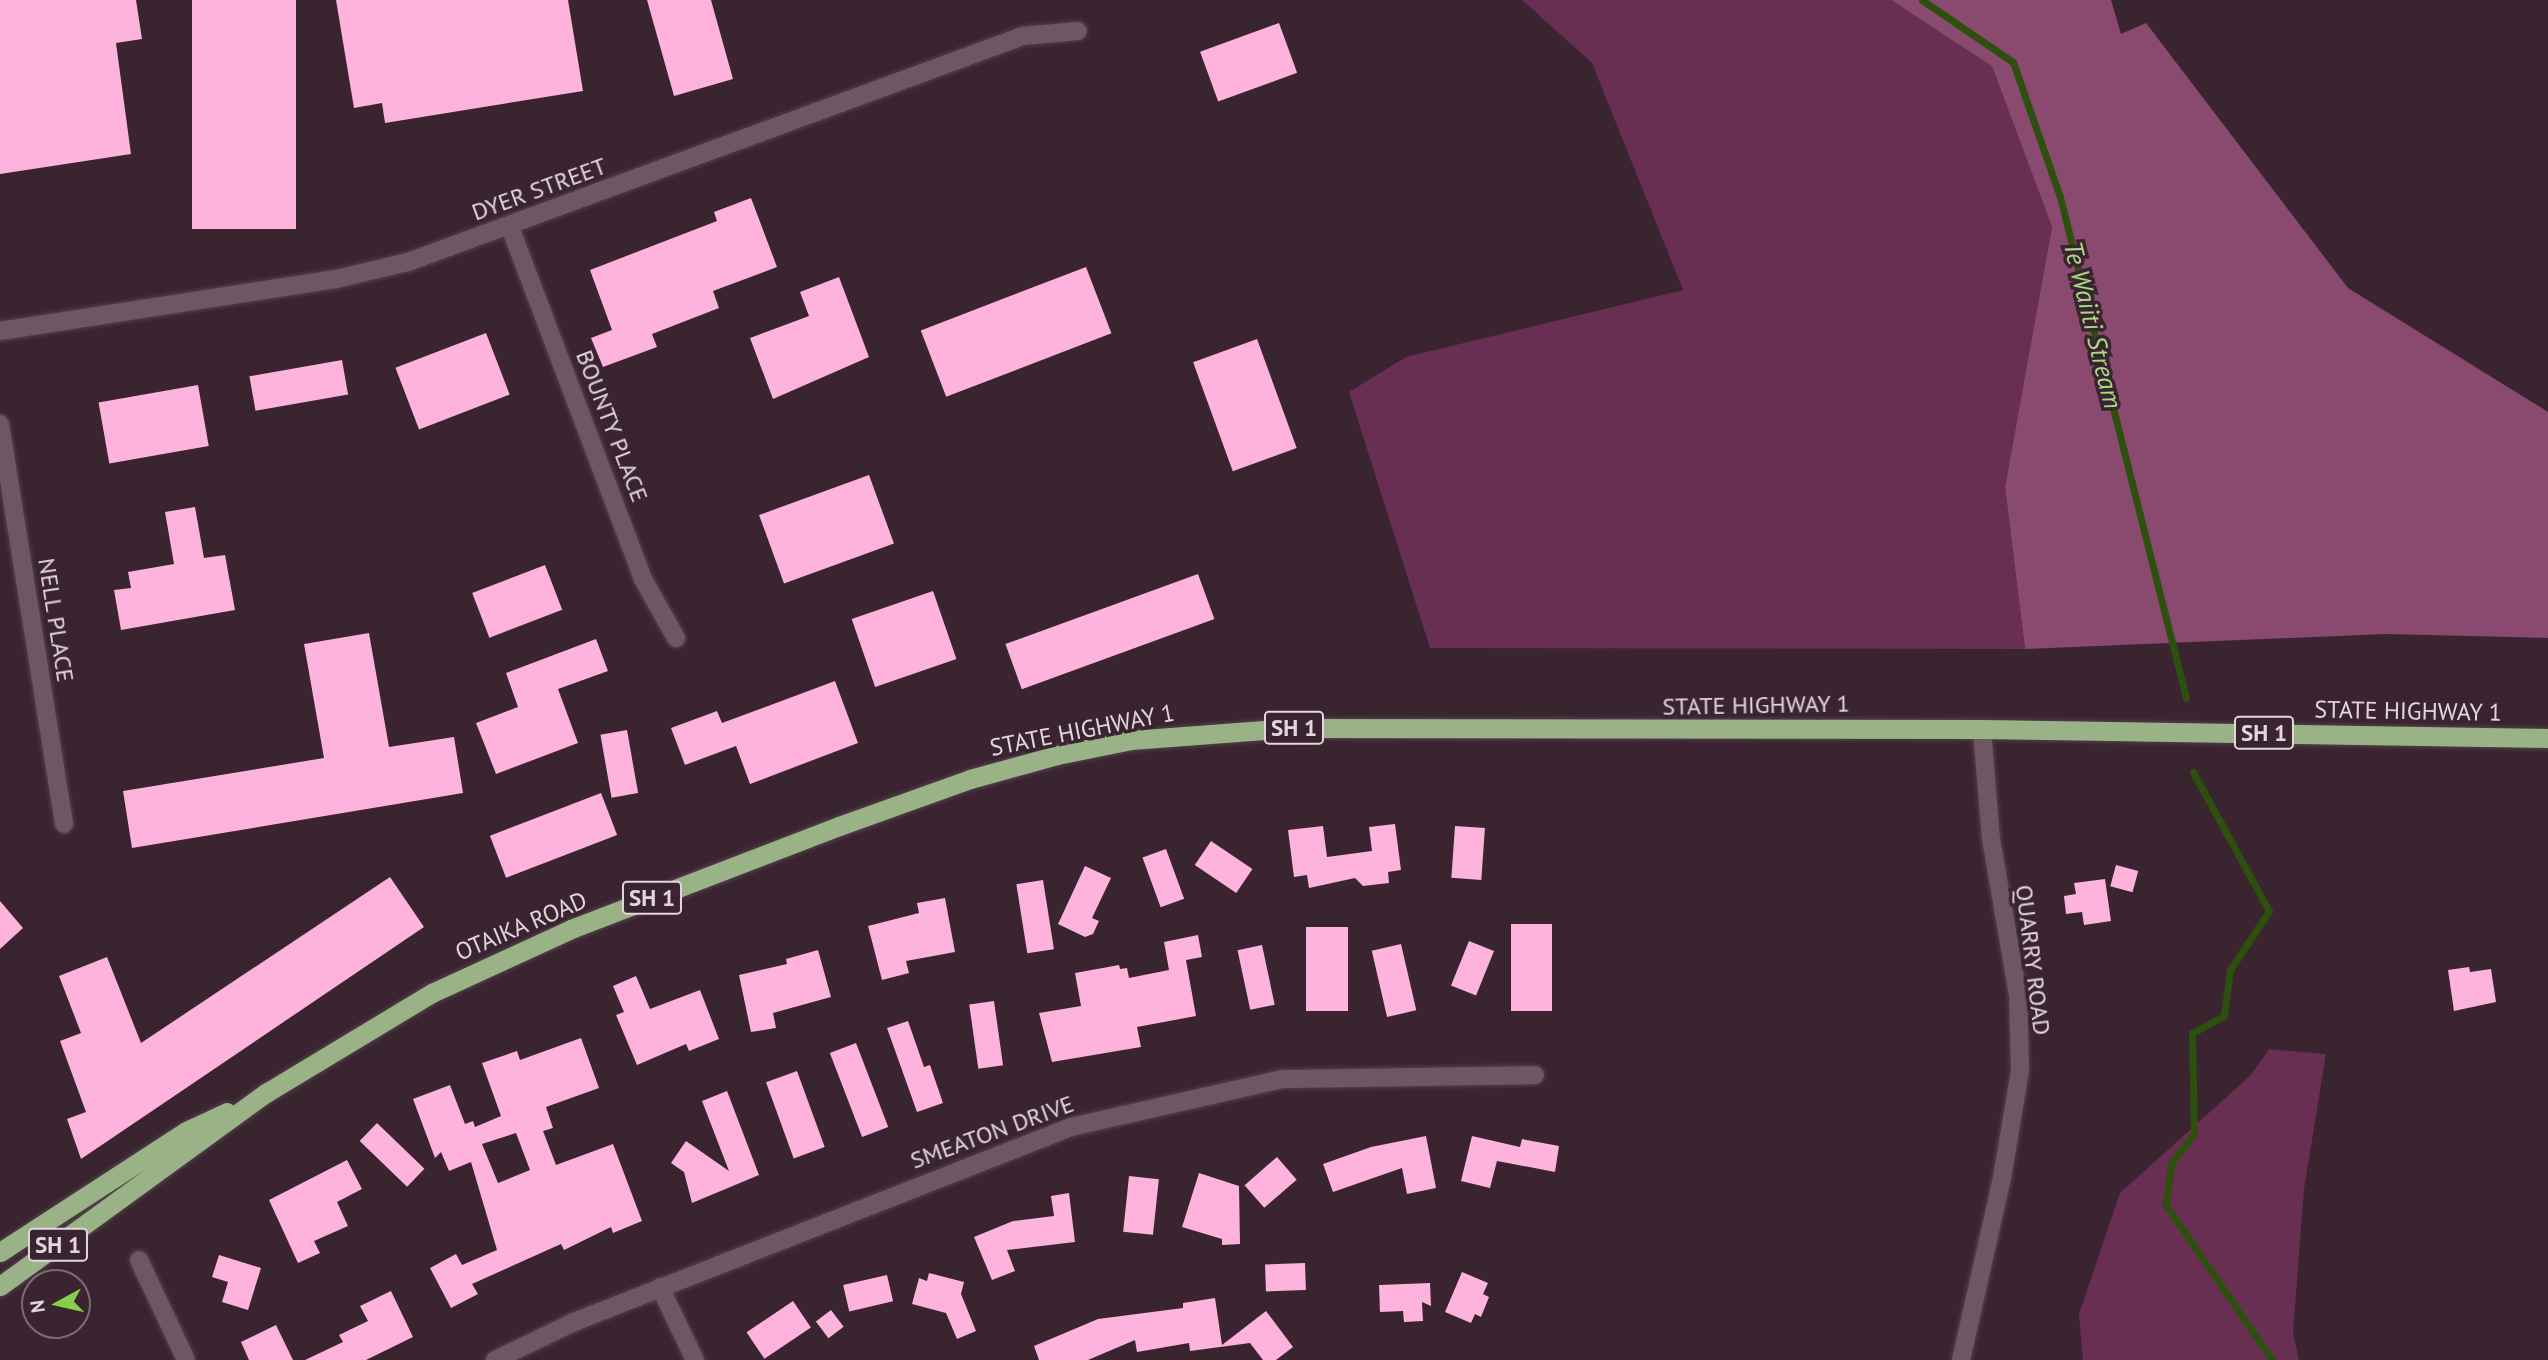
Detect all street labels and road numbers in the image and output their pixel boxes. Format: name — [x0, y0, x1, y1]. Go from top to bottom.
street label: DYER STREET — [468, 151, 610, 227]
street label: BOUNTY PLACE — [570, 346, 654, 506]
street label: NELL PLACE — [32, 555, 80, 685]
street label: STATE HIGHWAY 1 — [1662, 689, 1850, 721]
street label: STATE HIGHWAY 1 — [2314, 695, 2502, 727]
street label: STATE HIGHWAY 1 — [987, 698, 1177, 762]
road number: SH 1 — [1262, 708, 1326, 748]
road number: SH 1 — [2232, 713, 2296, 752]
road number: SH 1 — [620, 878, 684, 917]
street label: QUARRY ROAD — [2009, 883, 2057, 1037]
street label: OTAIKA ROAD — [450, 885, 592, 967]
street label: SMEATON DRIVE — [906, 1089, 1078, 1175]
road number: SH 1 — [27, 1226, 90, 1264]

